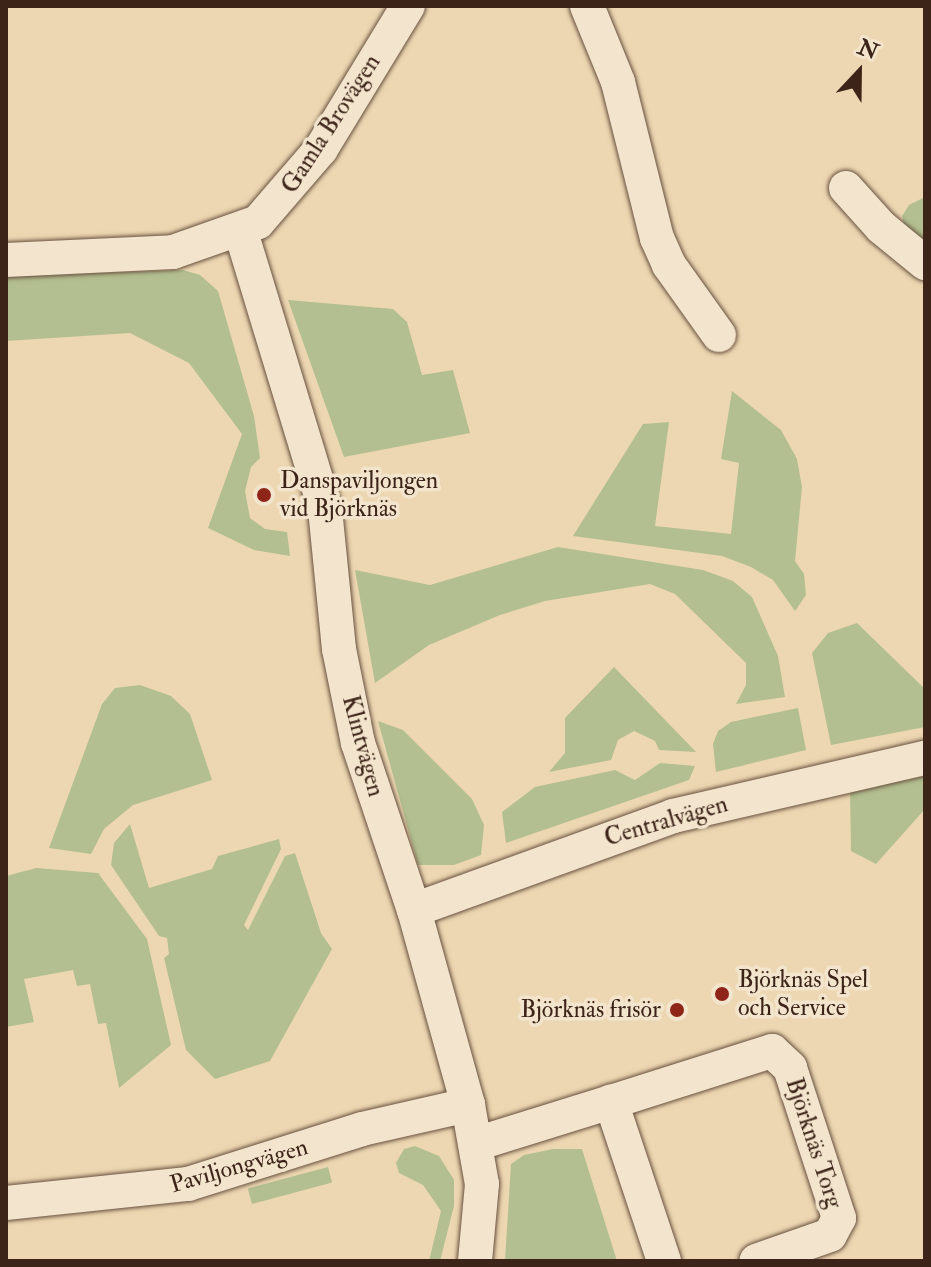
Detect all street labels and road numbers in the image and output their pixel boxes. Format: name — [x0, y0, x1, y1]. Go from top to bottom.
street label: Gamla Brovägen — [275, 49, 387, 199]
street label: Klintvägen — [336, 692, 390, 800]
street label: Centralvägen — [601, 790, 731, 852]
street label: Björknäs Torg — [779, 1074, 849, 1212]
street label: Paviljongvägen — [167, 1133, 311, 1199]

